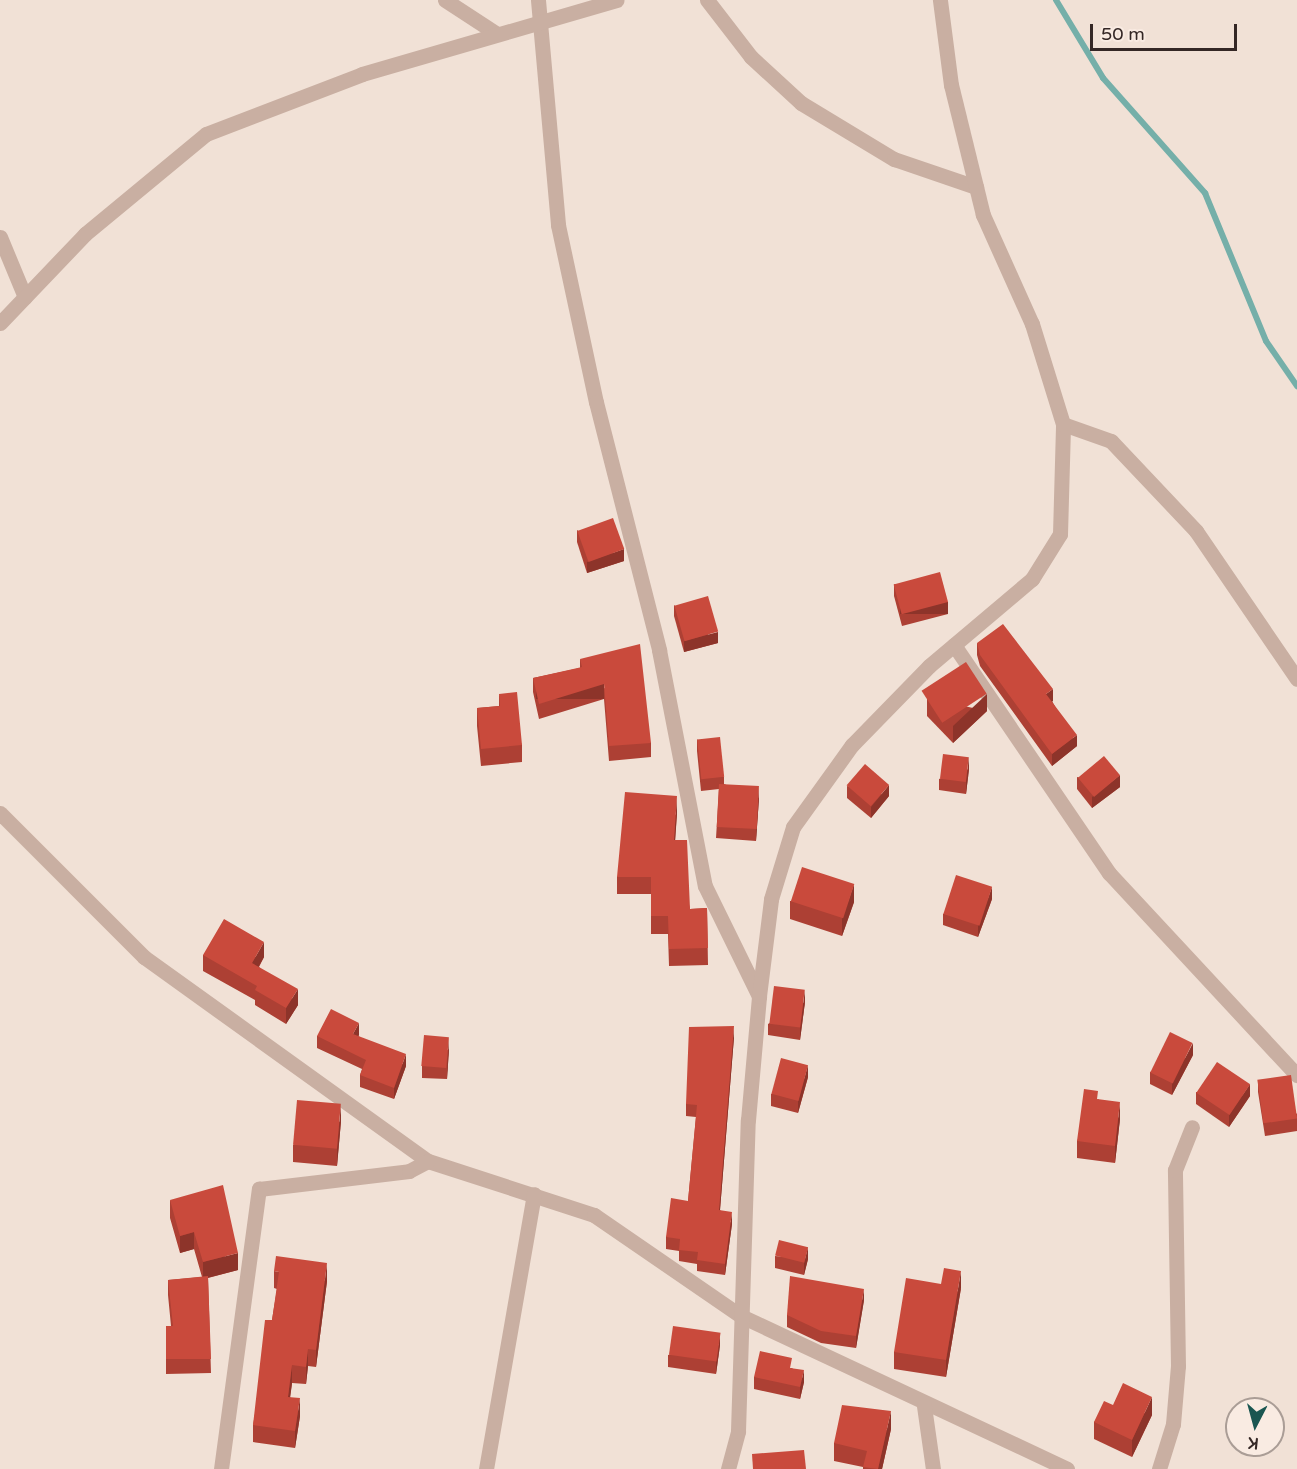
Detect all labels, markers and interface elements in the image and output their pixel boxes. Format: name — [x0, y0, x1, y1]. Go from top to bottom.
scale bar — [1093, 12, 1240, 50]
text: 50 m — [1101, 23, 1145, 45]
north arrow — [1225, 1397, 1285, 1457]
text: K — [1247, 1432, 1260, 1453]

